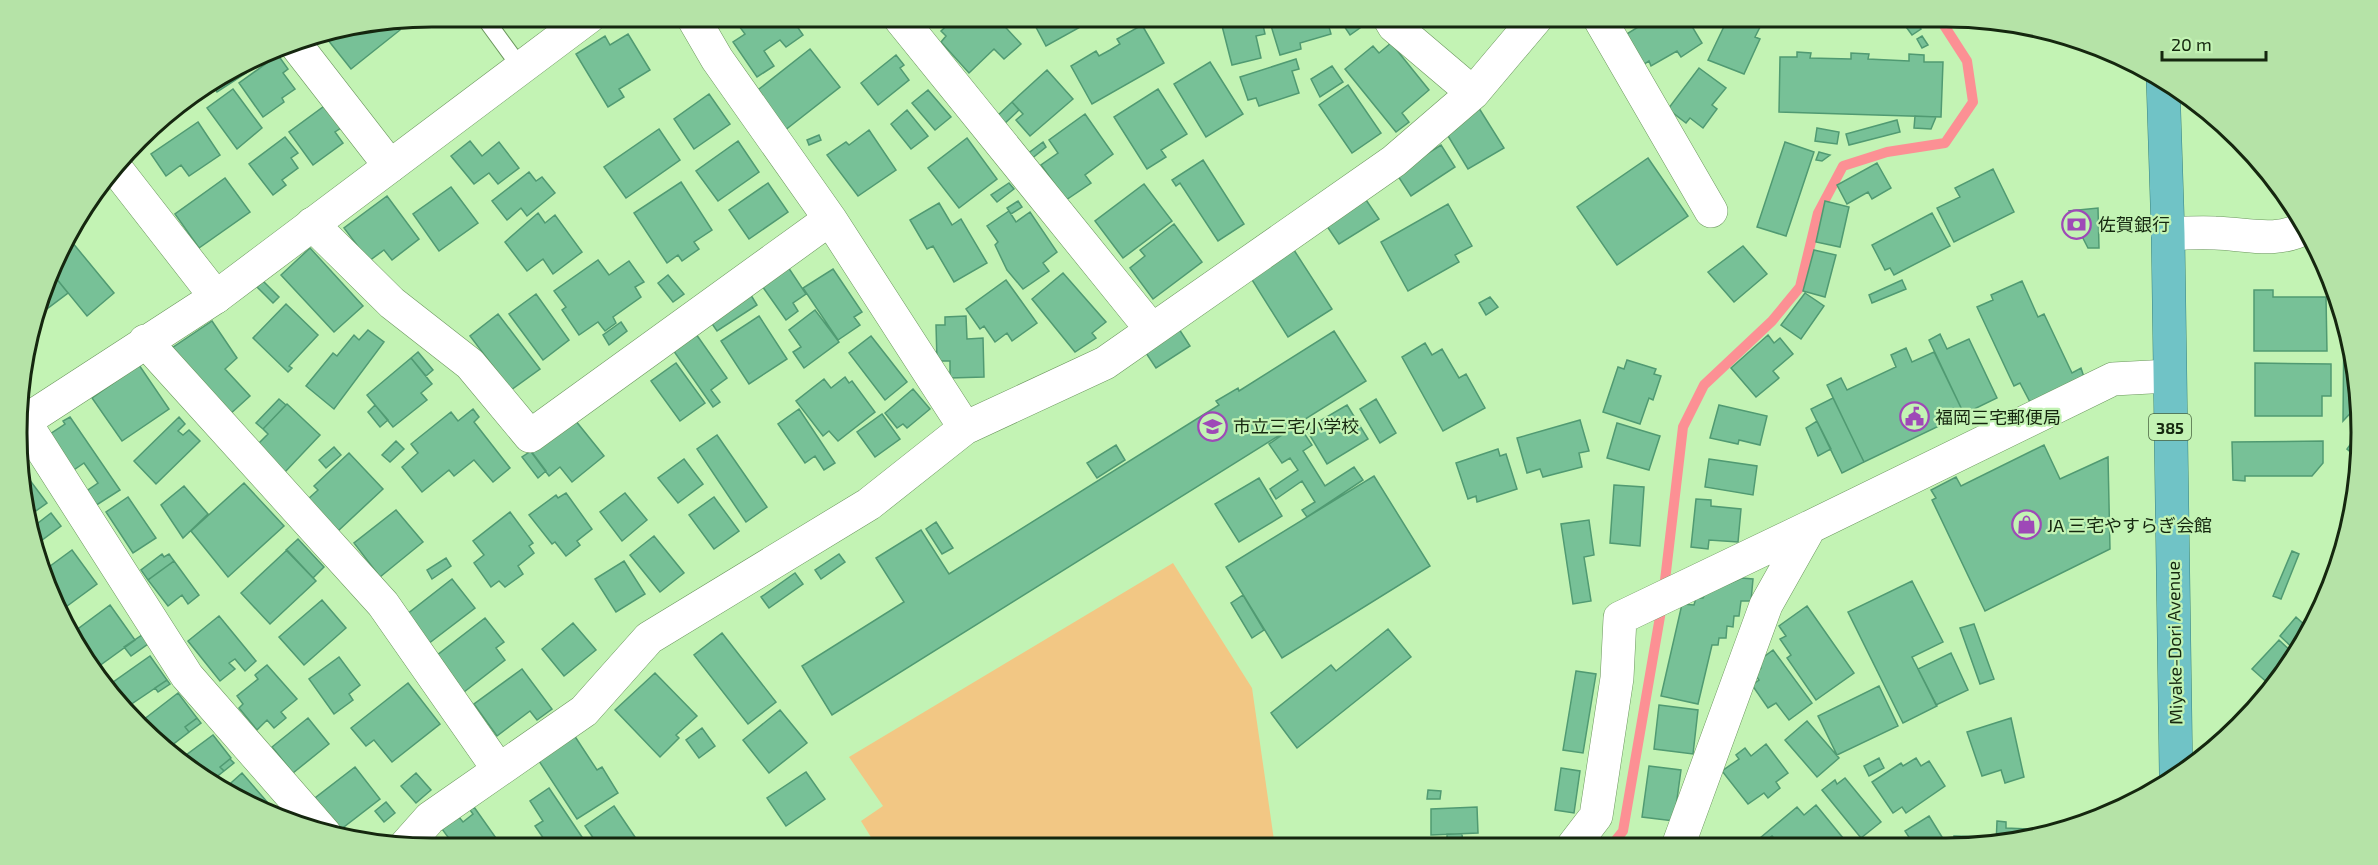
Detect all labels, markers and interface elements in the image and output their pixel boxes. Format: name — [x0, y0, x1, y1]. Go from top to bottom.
scale bar — [2162, 24, 2266, 62]
text: 20 m — [2171, 33, 2212, 55]
bank icon: 佐賀銀行 — [2061, 208, 2093, 240]
place label: 佐賀銀行 — [2098, 213, 2170, 235]
public building icon: 福岡三宅郵便局 — [1898, 401, 1930, 433]
place label: 福岡三宅郵便局 — [1935, 406, 2061, 428]
school or university icon: 市立三宅小学校 — [1196, 410, 1228, 442]
road number: 385 — [2149, 414, 2191, 440]
place label: 市立三宅小学校 — [1233, 415, 1359, 437]
shop icon: JA 三宅やすらぎ会館 — [2010, 509, 2042, 541]
place label: JA 三宅やすらぎ会館 — [2047, 514, 2212, 536]
street label: Miyake-Dori Avenue — [2162, 561, 2186, 725]

